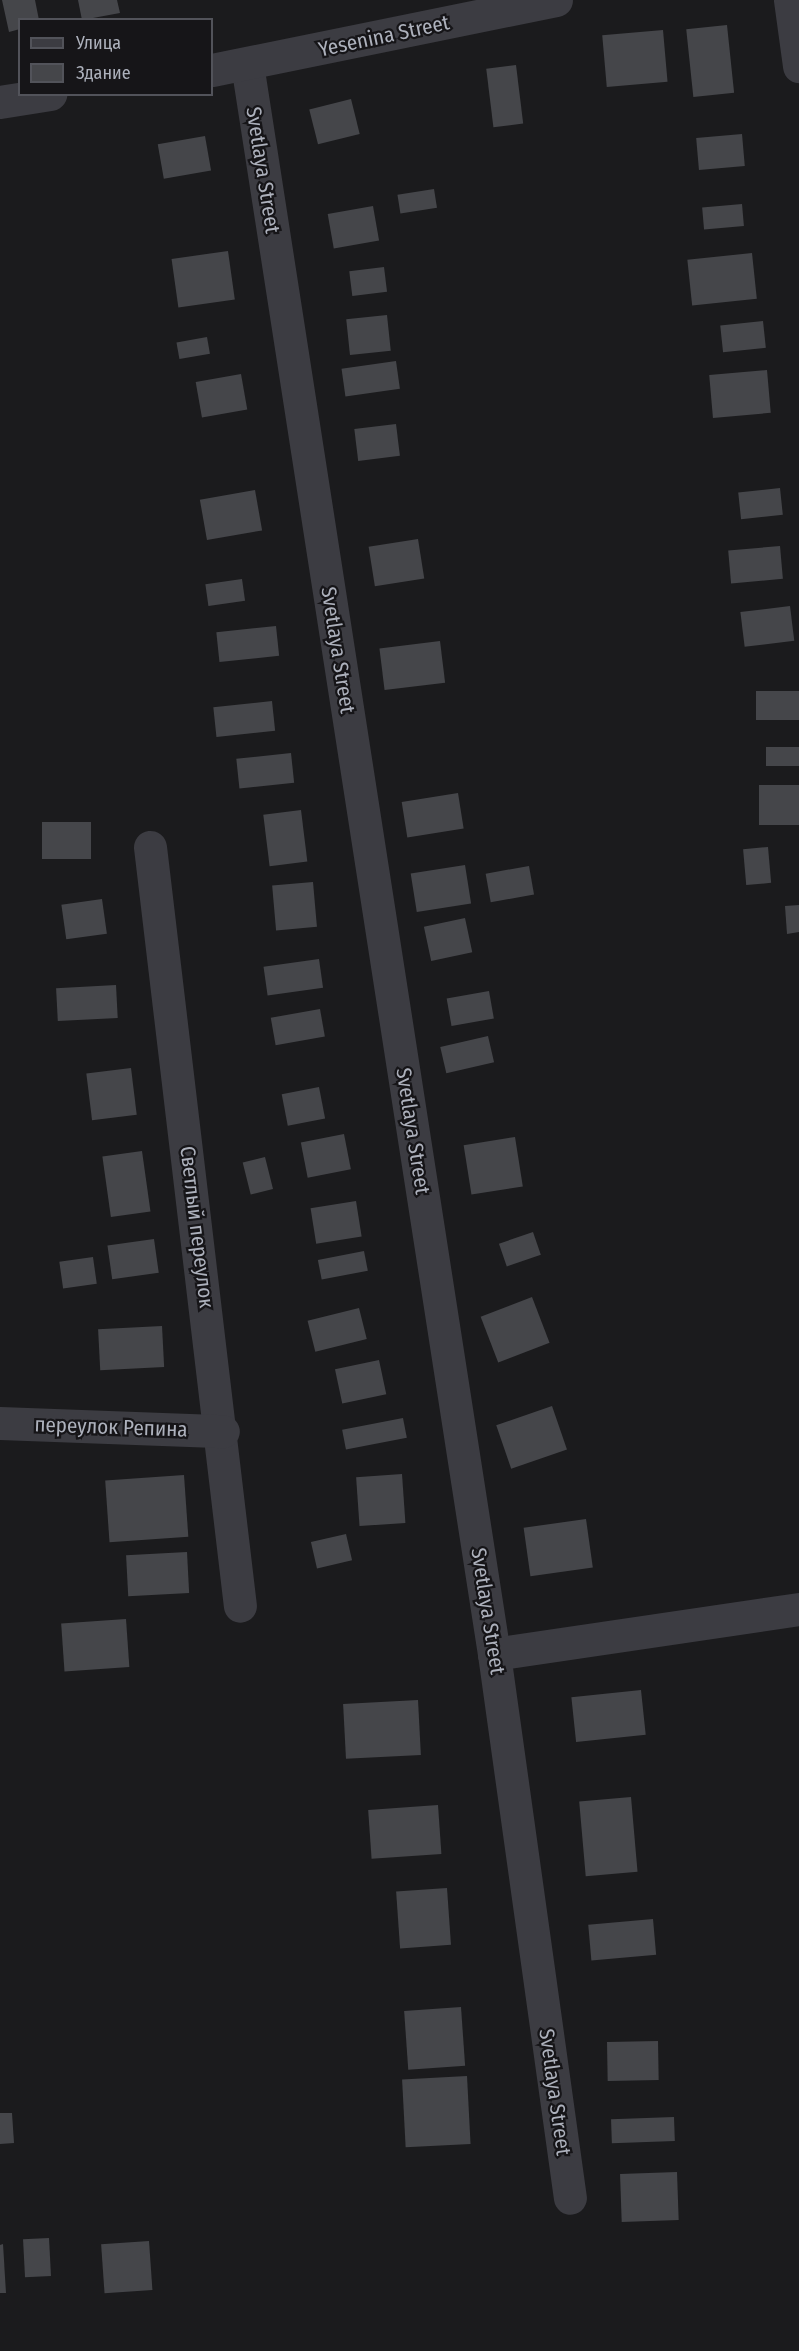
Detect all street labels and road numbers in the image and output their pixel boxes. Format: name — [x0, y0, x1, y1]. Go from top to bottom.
street label: Yesenina Street — [316, 10, 452, 62]
street label: Svetlaya Street — [241, 105, 285, 235]
street label: Svetlaya Street — [316, 585, 360, 715]
street label: Svetlaya Street — [391, 1066, 435, 1196]
street label: Светлый переулок — [175, 1145, 219, 1309]
street label: переулок Репина — [34, 1412, 188, 1442]
street label: Svetlaya Street — [466, 1546, 510, 1676]
street label: Svetlaya Street — [534, 2027, 576, 2157]

